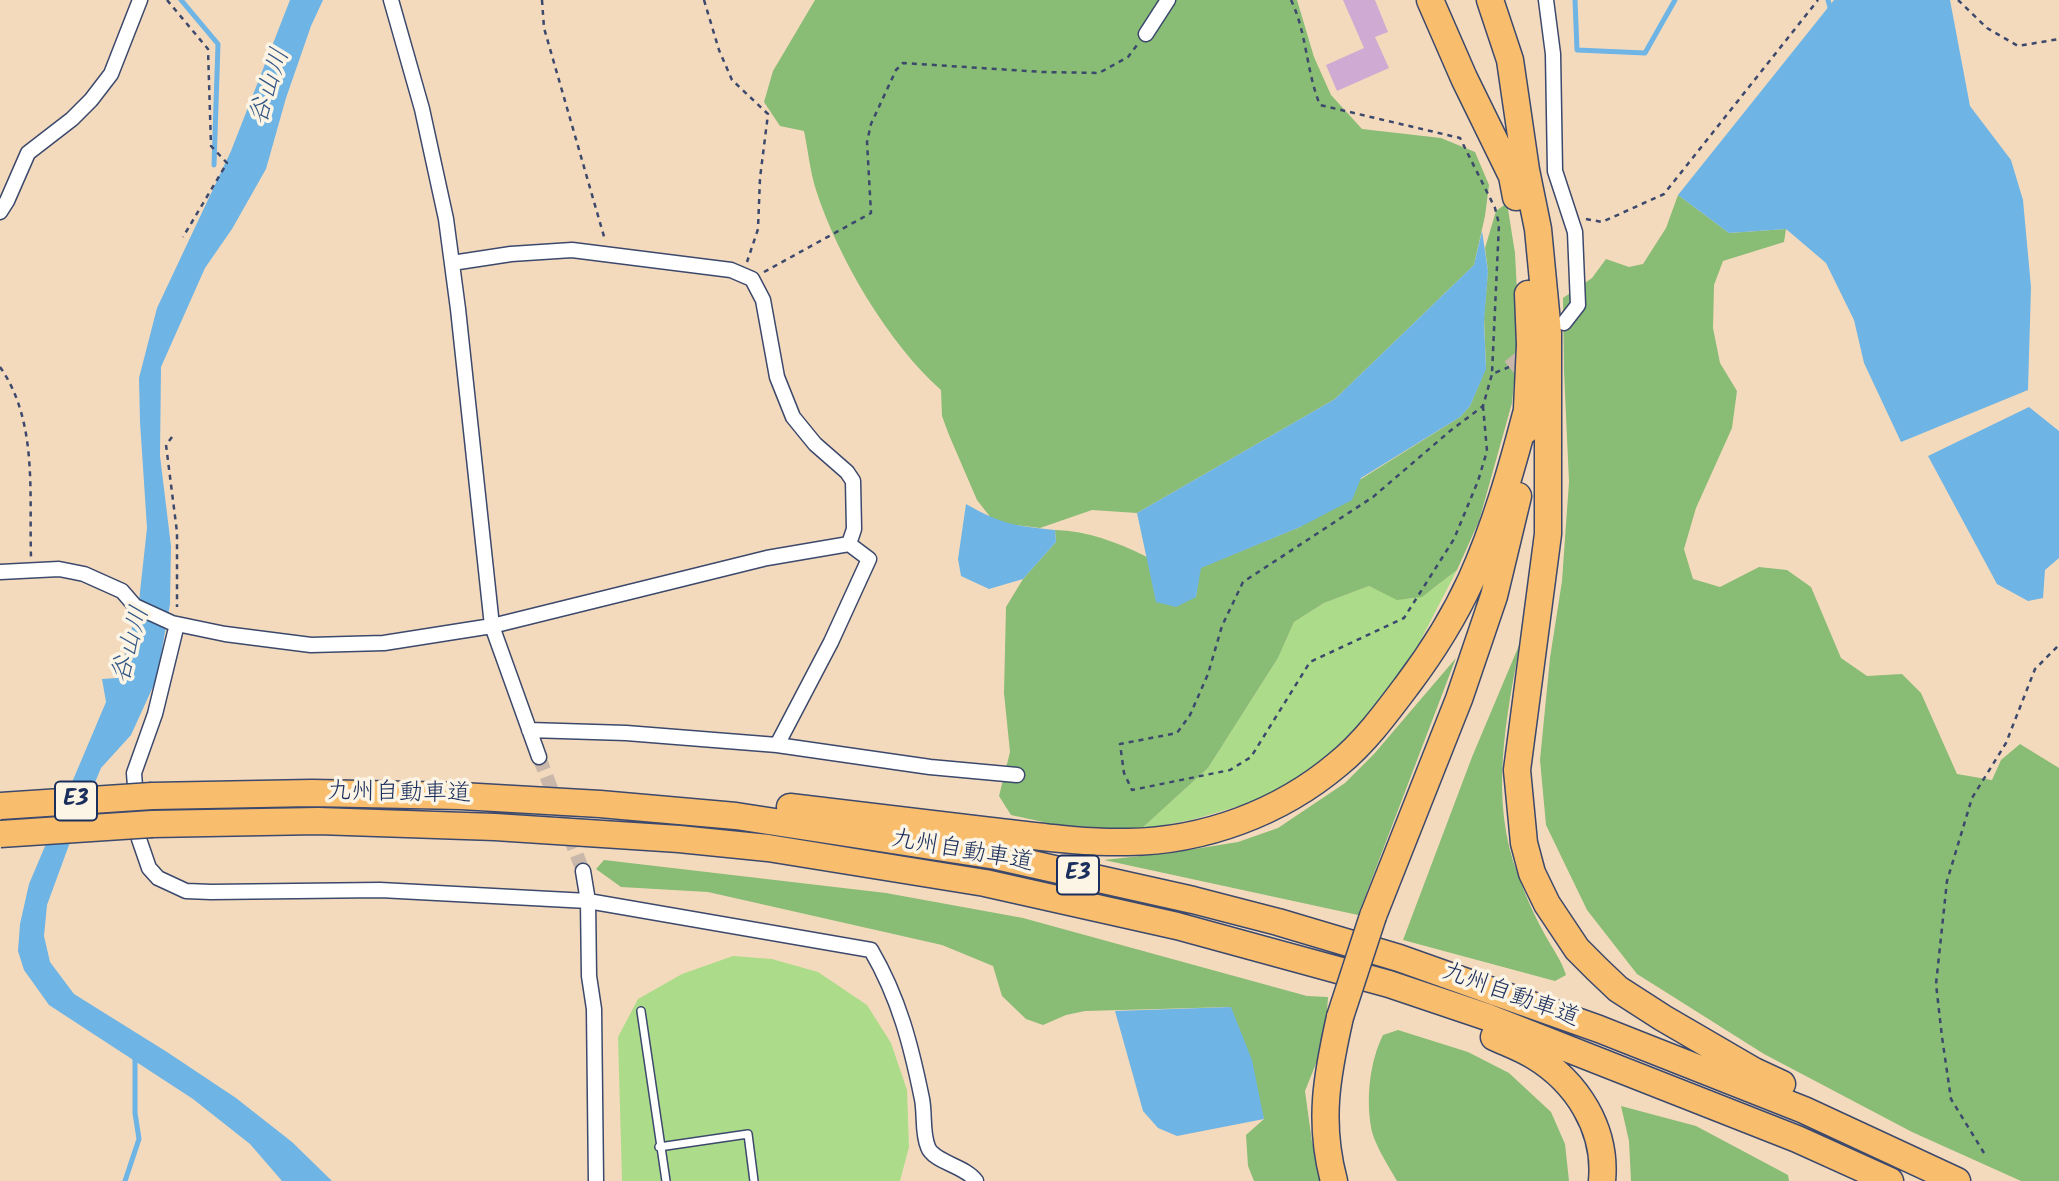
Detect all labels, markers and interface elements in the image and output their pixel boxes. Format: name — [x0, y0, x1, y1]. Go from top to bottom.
water label: 谷山川 — [245, 45, 299, 129]
water label: 谷山川 — [107, 603, 159, 687]
street label: 九州自動車道 — [327, 779, 471, 811]
road number: E3 — [55, 782, 97, 820]
street label: 九州自動車道 — [889, 826, 1035, 880]
road number: E3 — [1057, 856, 1099, 894]
street label: 九州自動車道 — [1437, 959, 1583, 1035]

